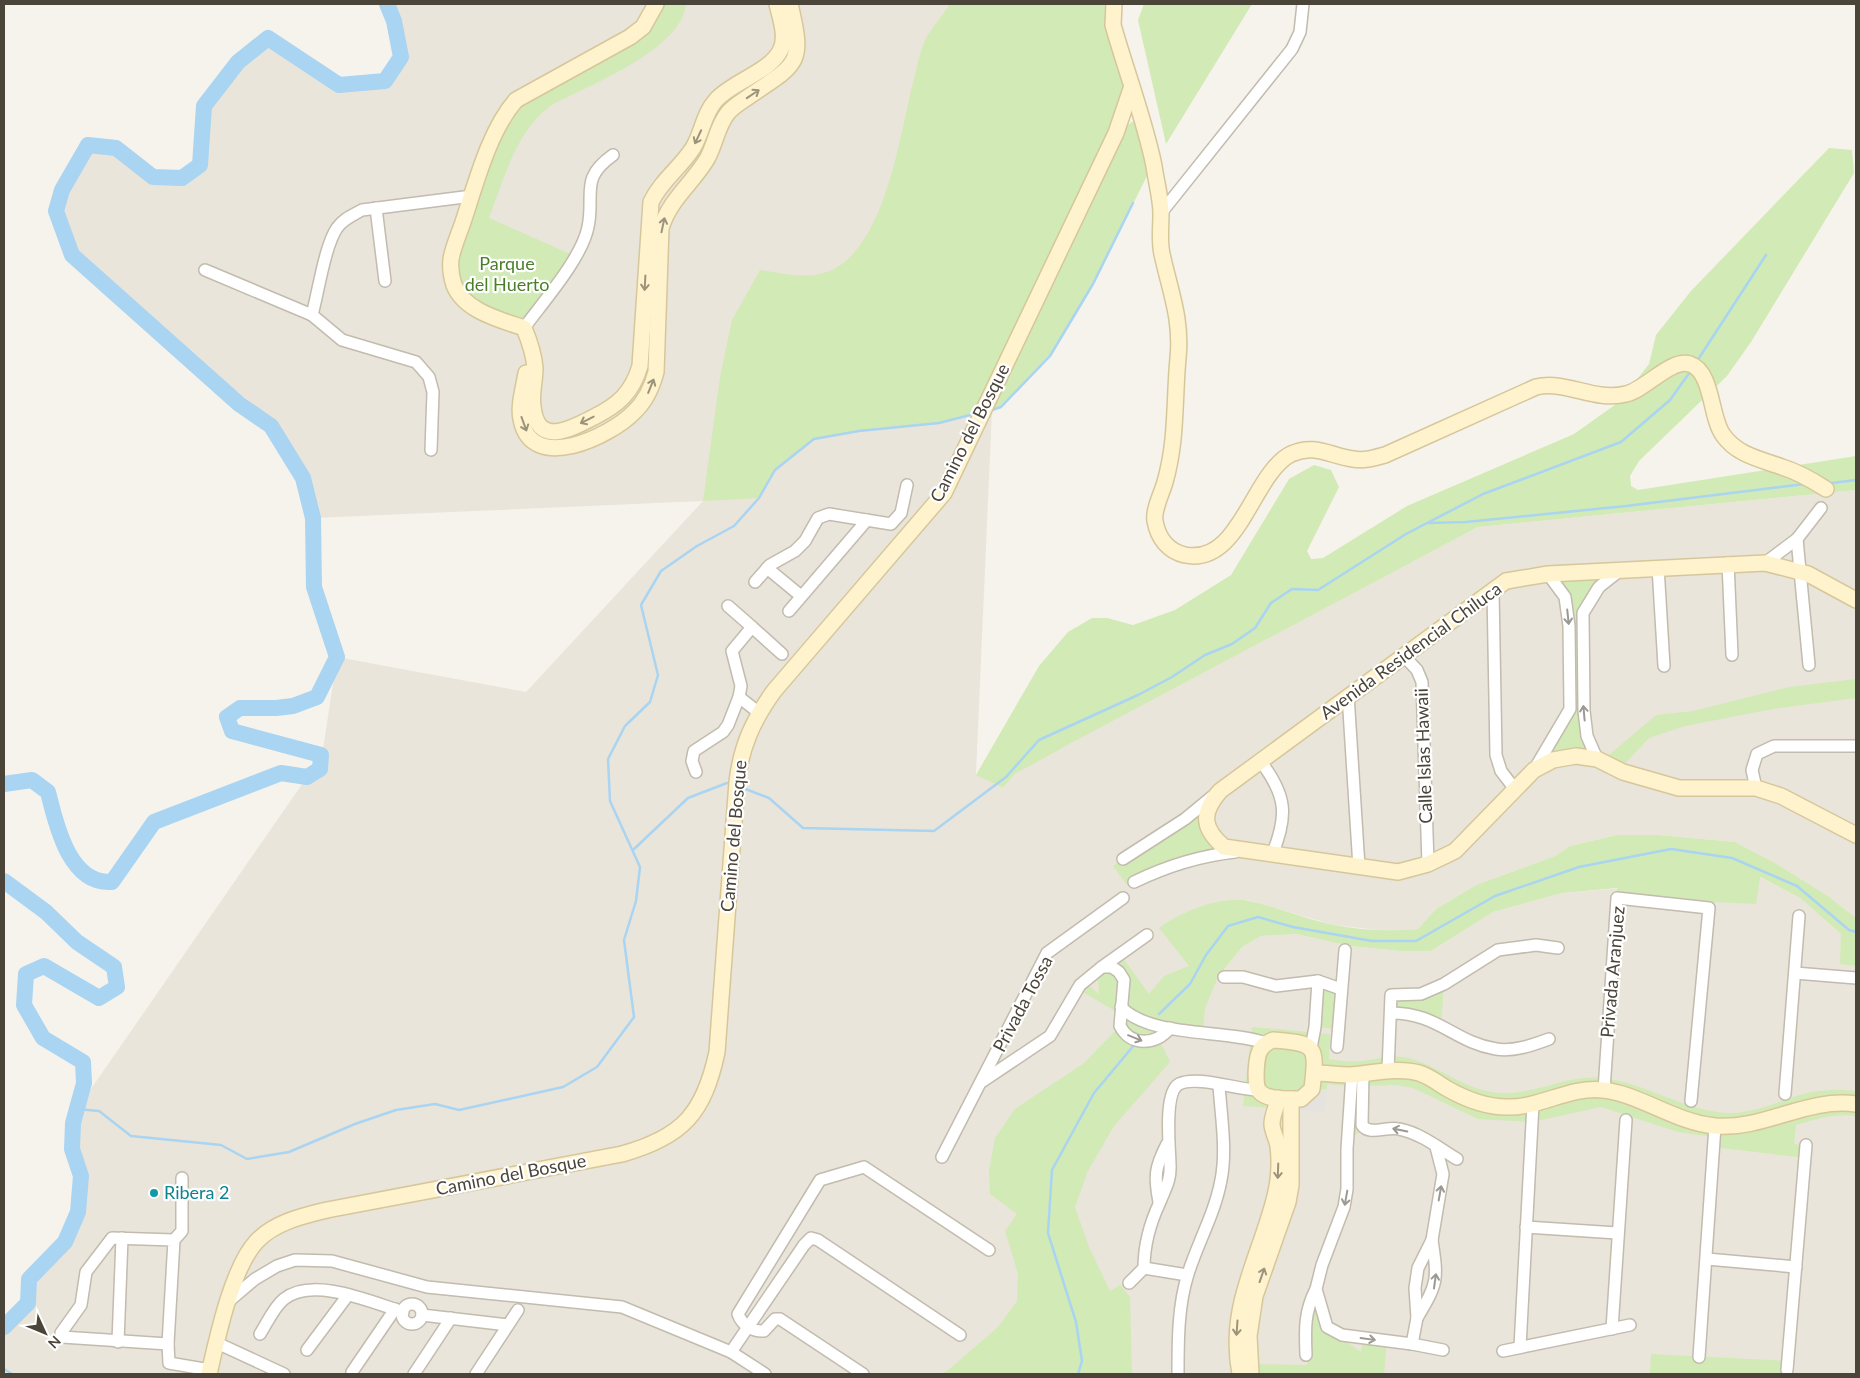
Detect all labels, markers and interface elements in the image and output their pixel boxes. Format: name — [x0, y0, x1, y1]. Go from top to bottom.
one-way arrow — [745, 89, 759, 99]
one-way arrow — [693, 129, 703, 144]
one-way arrow — [659, 218, 668, 234]
park label: Parque del Huerto — [465, 252, 549, 295]
one-way arrow — [640, 275, 649, 291]
street label: Camino del Bosque — [925, 360, 1014, 505]
one-way arrow — [647, 379, 656, 394]
one-way arrow — [580, 415, 595, 425]
one-way arrow — [519, 416, 529, 432]
street label: Avenida Residencial Chiluca — [1315, 577, 1505, 723]
one-way arrow — [1563, 608, 1573, 624]
street label: Calle Islas Hawaii — [1410, 688, 1436, 824]
one-way arrow — [1580, 705, 1589, 721]
street label: Camino del Bosque — [715, 759, 751, 913]
street label: Privada Aranjuez — [1595, 905, 1629, 1039]
street label: Privada Tossa — [988, 952, 1057, 1055]
one-way arrow — [1127, 1034, 1142, 1044]
one-way arrow — [1392, 1125, 1408, 1134]
street label: Camino del Bosque — [434, 1149, 588, 1199]
one-way arrow — [1273, 1163, 1283, 1179]
place label: Ribera 2 — [164, 1181, 229, 1203]
one-way arrow — [1435, 1185, 1445, 1201]
marker: Ribera 2 — [148, 1187, 160, 1199]
one-way arrow — [1340, 1189, 1350, 1205]
one-way arrow — [1258, 1268, 1267, 1283]
one-way arrow — [1430, 1273, 1440, 1289]
north arrow — [20, 1308, 70, 1358]
one-way arrow — [1232, 1320, 1242, 1336]
text: N — [45, 1333, 65, 1352]
one-way arrow — [1360, 1334, 1376, 1344]

